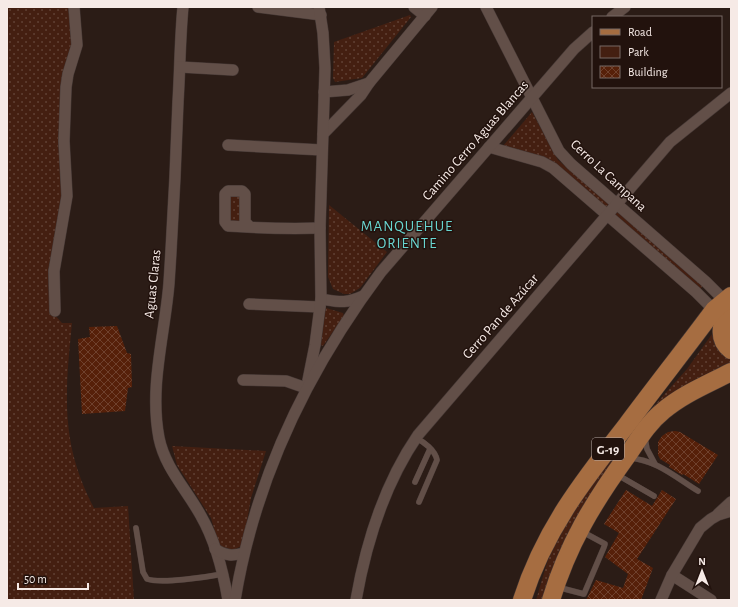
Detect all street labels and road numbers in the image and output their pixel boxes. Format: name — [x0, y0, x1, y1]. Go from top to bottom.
street label: Camino Cerro Aguas Blancas — [420, 78, 531, 203]
street label: Cerro La Campana — [568, 137, 649, 215]
street label: Aguas Claras — [142, 249, 164, 319]
street label: Cerro Pan de Azúcar — [460, 271, 542, 362]
road number: G-19 — [592, 438, 624, 460]

